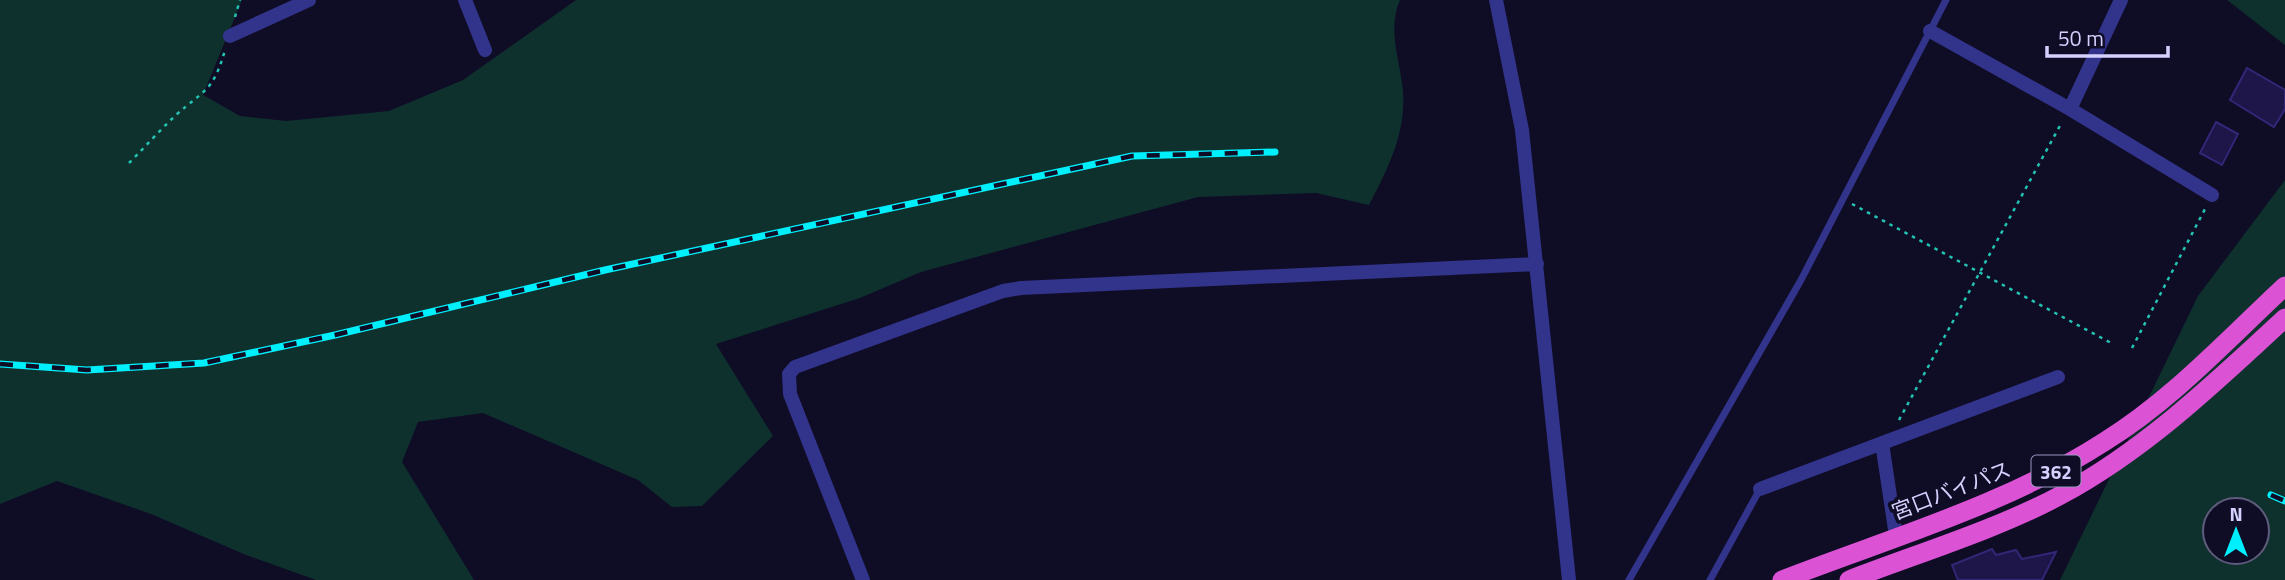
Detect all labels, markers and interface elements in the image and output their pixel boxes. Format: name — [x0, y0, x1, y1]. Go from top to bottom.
scale bar — [2047, 14, 2168, 58]
text: 50 m — [2058, 22, 2104, 54]
street label: 宮口バイパス — [1887, 453, 2015, 527]
road number: 362 — [2032, 456, 2080, 486]
north arrow — [2201, 496, 2271, 566]
text: N — [2229, 499, 2243, 528]

